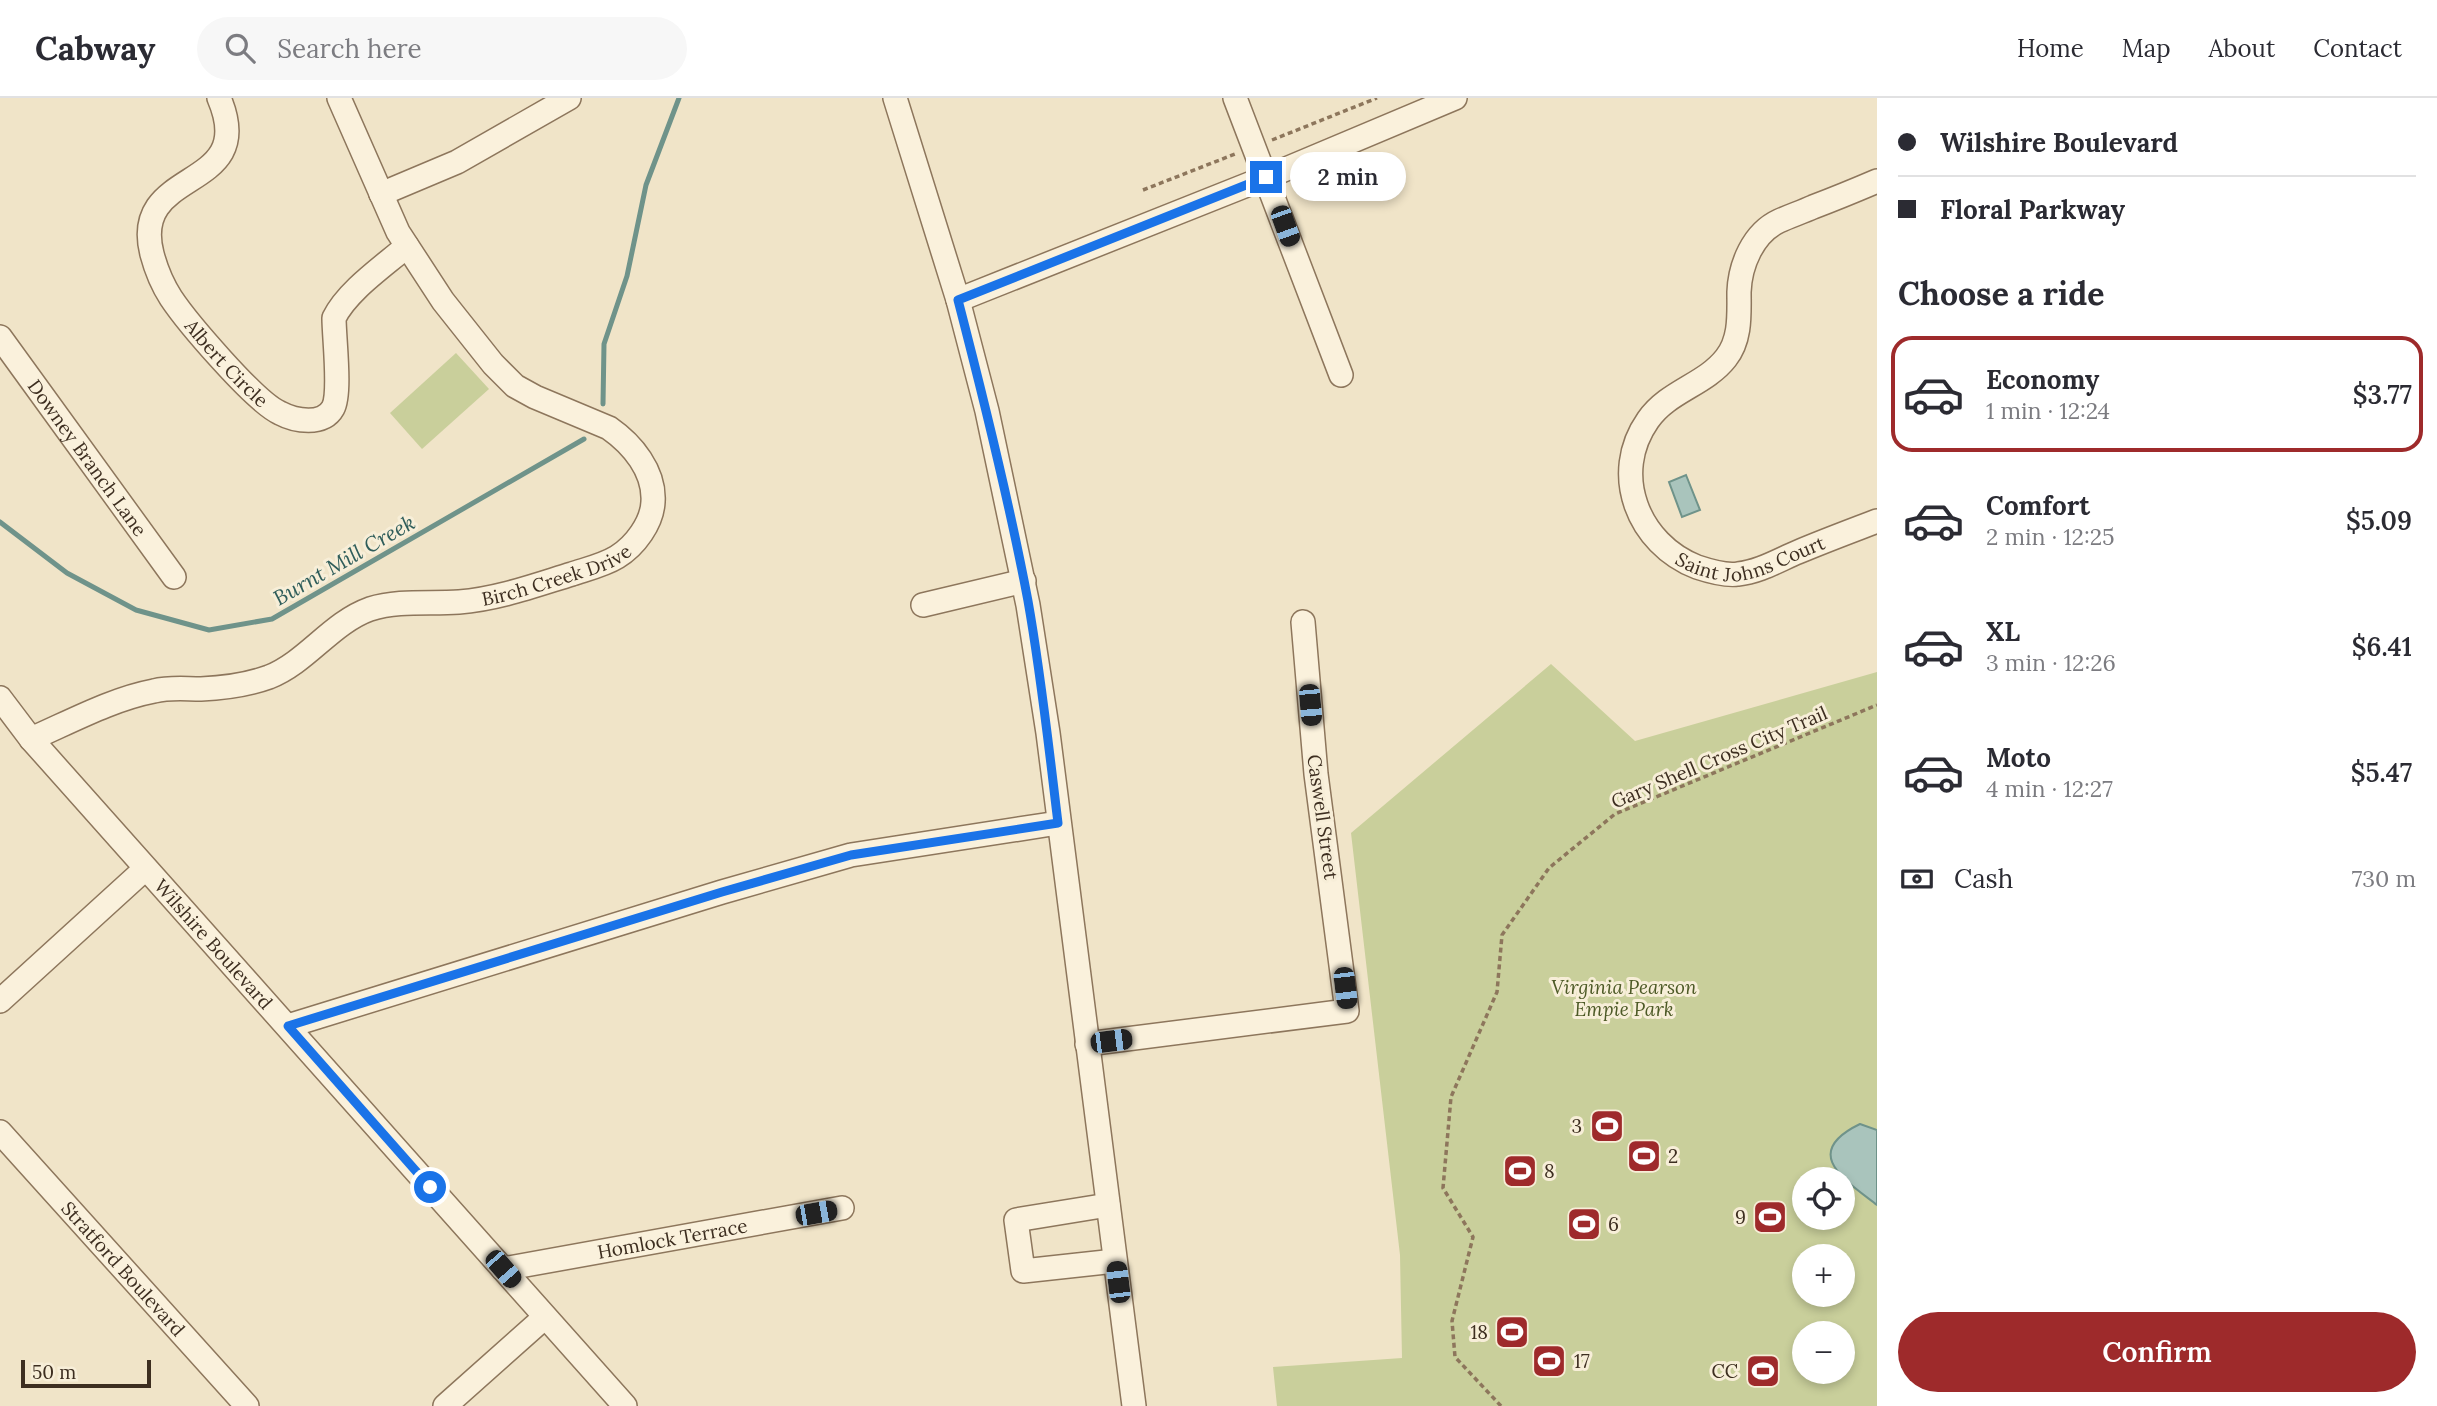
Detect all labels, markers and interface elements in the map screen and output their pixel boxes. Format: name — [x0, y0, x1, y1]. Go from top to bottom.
search box — [197, 17, 687, 80]
text: Cabway — [35, 27, 155, 69]
icon: search — [221, 29, 259, 67]
text: Search here — [277, 32, 422, 65]
text: Home — [2017, 33, 2084, 64]
text: Map — [2122, 33, 2171, 64]
text: About — [2209, 33, 2275, 64]
text: Contact — [2313, 33, 2402, 64]
text: Wilshire Boulevard — [1940, 126, 2178, 159]
callout: 2 min — [1290, 153, 1406, 202]
route end — [1250, 161, 1282, 193]
text: 2 min — [1318, 162, 1378, 191]
text: Floral Parkway — [1940, 193, 2125, 226]
car — [1268, 203, 1303, 249]
text: Choose a ride — [1898, 273, 2105, 314]
street label: Albert Circle — [179, 313, 273, 412]
icon: car — [1902, 363, 1965, 426]
text: Economy — [1986, 363, 2099, 396]
street label: Downey Branch Lane — [23, 375, 152, 541]
text: $3.77 — [2353, 378, 2412, 411]
text: 1 min · 12:24 — [1986, 396, 2110, 425]
icon: car — [1902, 489, 1965, 552]
text: Comfort — [1986, 489, 2090, 522]
text: $5.09 — [2346, 504, 2412, 537]
water label: Burnt Mill Creek — [268, 508, 420, 611]
text: 2 min · 12:25 — [1986, 522, 2115, 551]
street label: Saint Johns Court — [1671, 530, 1829, 587]
street label: Birch Creek Drive — [480, 539, 636, 611]
icon: car — [1902, 615, 1965, 678]
text: XL — [1986, 615, 2020, 648]
text: $6.41 — [2352, 630, 2412, 663]
text: 3 min · 12:26 — [1986, 648, 2116, 677]
car — [1298, 683, 1323, 727]
street label: Gary Shell Cross City Trail — [1607, 701, 1831, 813]
icon: car — [1902, 741, 1965, 804]
text: Moto — [1986, 741, 2051, 774]
street label: Caswell Street — [1302, 753, 1344, 882]
text: $5.47 — [2351, 756, 2412, 789]
text: 4 min · 12:27 — [1986, 774, 2113, 803]
icon: cash — [1898, 860, 1936, 898]
text: Cash — [1954, 862, 2013, 895]
text: 730 m — [2352, 864, 2416, 893]
street label: Wilshire Boulevard — [149, 874, 278, 1014]
car — [1333, 966, 1358, 1010]
park label: Virginia Pearson Empie Park — [1551, 975, 1697, 1021]
car — [1089, 1028, 1134, 1054]
sports icon: 3 — [1588, 1107, 1626, 1145]
place label: 3 — [1571, 1114, 1582, 1138]
sports icon: 2 — [1625, 1137, 1663, 1175]
place label: 2 — [1668, 1144, 1678, 1168]
sports icon: 8 — [1501, 1152, 1539, 1190]
place label: 8 — [1544, 1159, 1555, 1183]
map controls — [1792, 1167, 1855, 1384]
button: locate — [1792, 1167, 1855, 1230]
route start — [414, 1171, 446, 1203]
street label: Stratford Boulevard — [56, 1196, 190, 1341]
sports icon: 9 — [1751, 1198, 1789, 1236]
car — [794, 1199, 839, 1227]
sports icon: 6 — [1565, 1205, 1603, 1243]
place label: 9 — [1735, 1205, 1746, 1229]
place label: 6 — [1608, 1212, 1619, 1236]
street label: Homlock Terrace — [595, 1213, 749, 1264]
button: + — [1792, 1244, 1855, 1307]
car — [482, 1246, 525, 1292]
car — [1106, 1260, 1131, 1304]
button: Confirm — [1898, 1312, 2416, 1392]
sports icon: 18 — [1493, 1313, 1531, 1351]
place label: 18 — [1470, 1320, 1488, 1344]
button: − — [1792, 1321, 1855, 1384]
sports icon: 17 — [1530, 1342, 1568, 1380]
place label: 17 — [1574, 1349, 1590, 1373]
sports icon: CC — [1744, 1352, 1782, 1390]
scale bar — [21, 1357, 150, 1389]
place label: CC — [1711, 1359, 1738, 1383]
text: 50 m — [32, 1360, 76, 1384]

